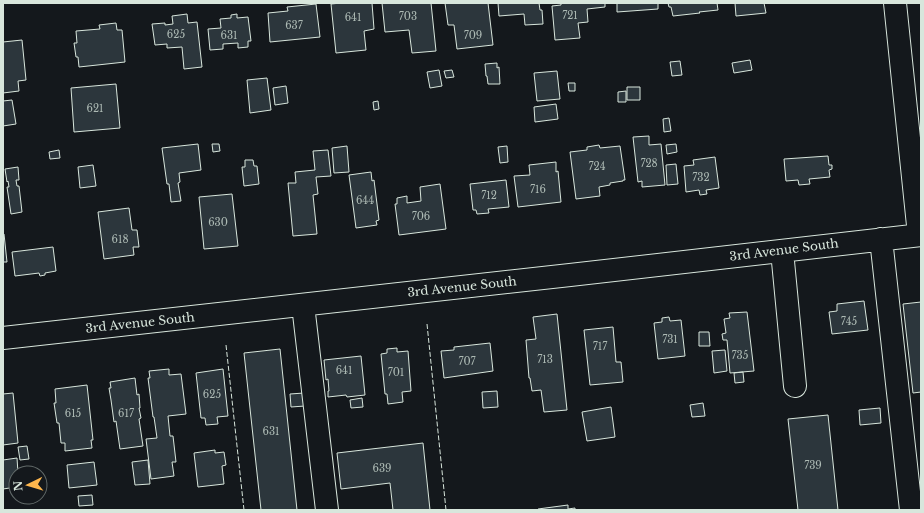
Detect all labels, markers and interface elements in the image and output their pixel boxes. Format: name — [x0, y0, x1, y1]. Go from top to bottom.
house number: 721 — [562, 9, 578, 22]
house number: 703 — [399, 10, 417, 23]
house number: 641 — [345, 11, 361, 24]
house number: 637 — [285, 19, 304, 32]
house number: 625 — [167, 28, 185, 41]
house number: 631 — [220, 29, 238, 42]
house number: 709 — [464, 29, 482, 42]
house number: 621 — [86, 102, 104, 115]
house number: 728 — [640, 157, 658, 170]
house number: 724 — [588, 160, 606, 173]
house number: 732 — [692, 171, 710, 184]
house number: 716 — [530, 183, 546, 196]
house number: 712 — [481, 189, 497, 202]
house number: 644 — [356, 194, 374, 207]
house number: 706 — [412, 210, 430, 223]
house number: 630 — [208, 216, 228, 229]
house number: 618 — [112, 233, 128, 246]
street label: 3rd Avenue South — [729, 235, 839, 264]
street label: 3rd Avenue South — [407, 273, 517, 300]
street label: 3rd Avenue South — [85, 309, 195, 336]
house number: 745 — [841, 315, 857, 328]
house number: 731 — [662, 333, 678, 346]
house number: 717 — [593, 340, 608, 353]
house number: 735 — [732, 349, 749, 362]
house number: 713 — [537, 353, 553, 366]
house number: 707 — [458, 355, 477, 368]
house number: 641 — [336, 364, 352, 377]
house number: 701 — [388, 366, 404, 379]
house number: 625 — [203, 388, 221, 401]
house number: 615 — [65, 407, 82, 420]
house number: 617 — [118, 407, 135, 420]
house number: 631 — [262, 425, 280, 438]
house number: 739 — [804, 459, 822, 472]
house number: 639 — [372, 462, 392, 475]
north arrow — [8, 465, 48, 505]
text: N — [11, 479, 25, 492]

